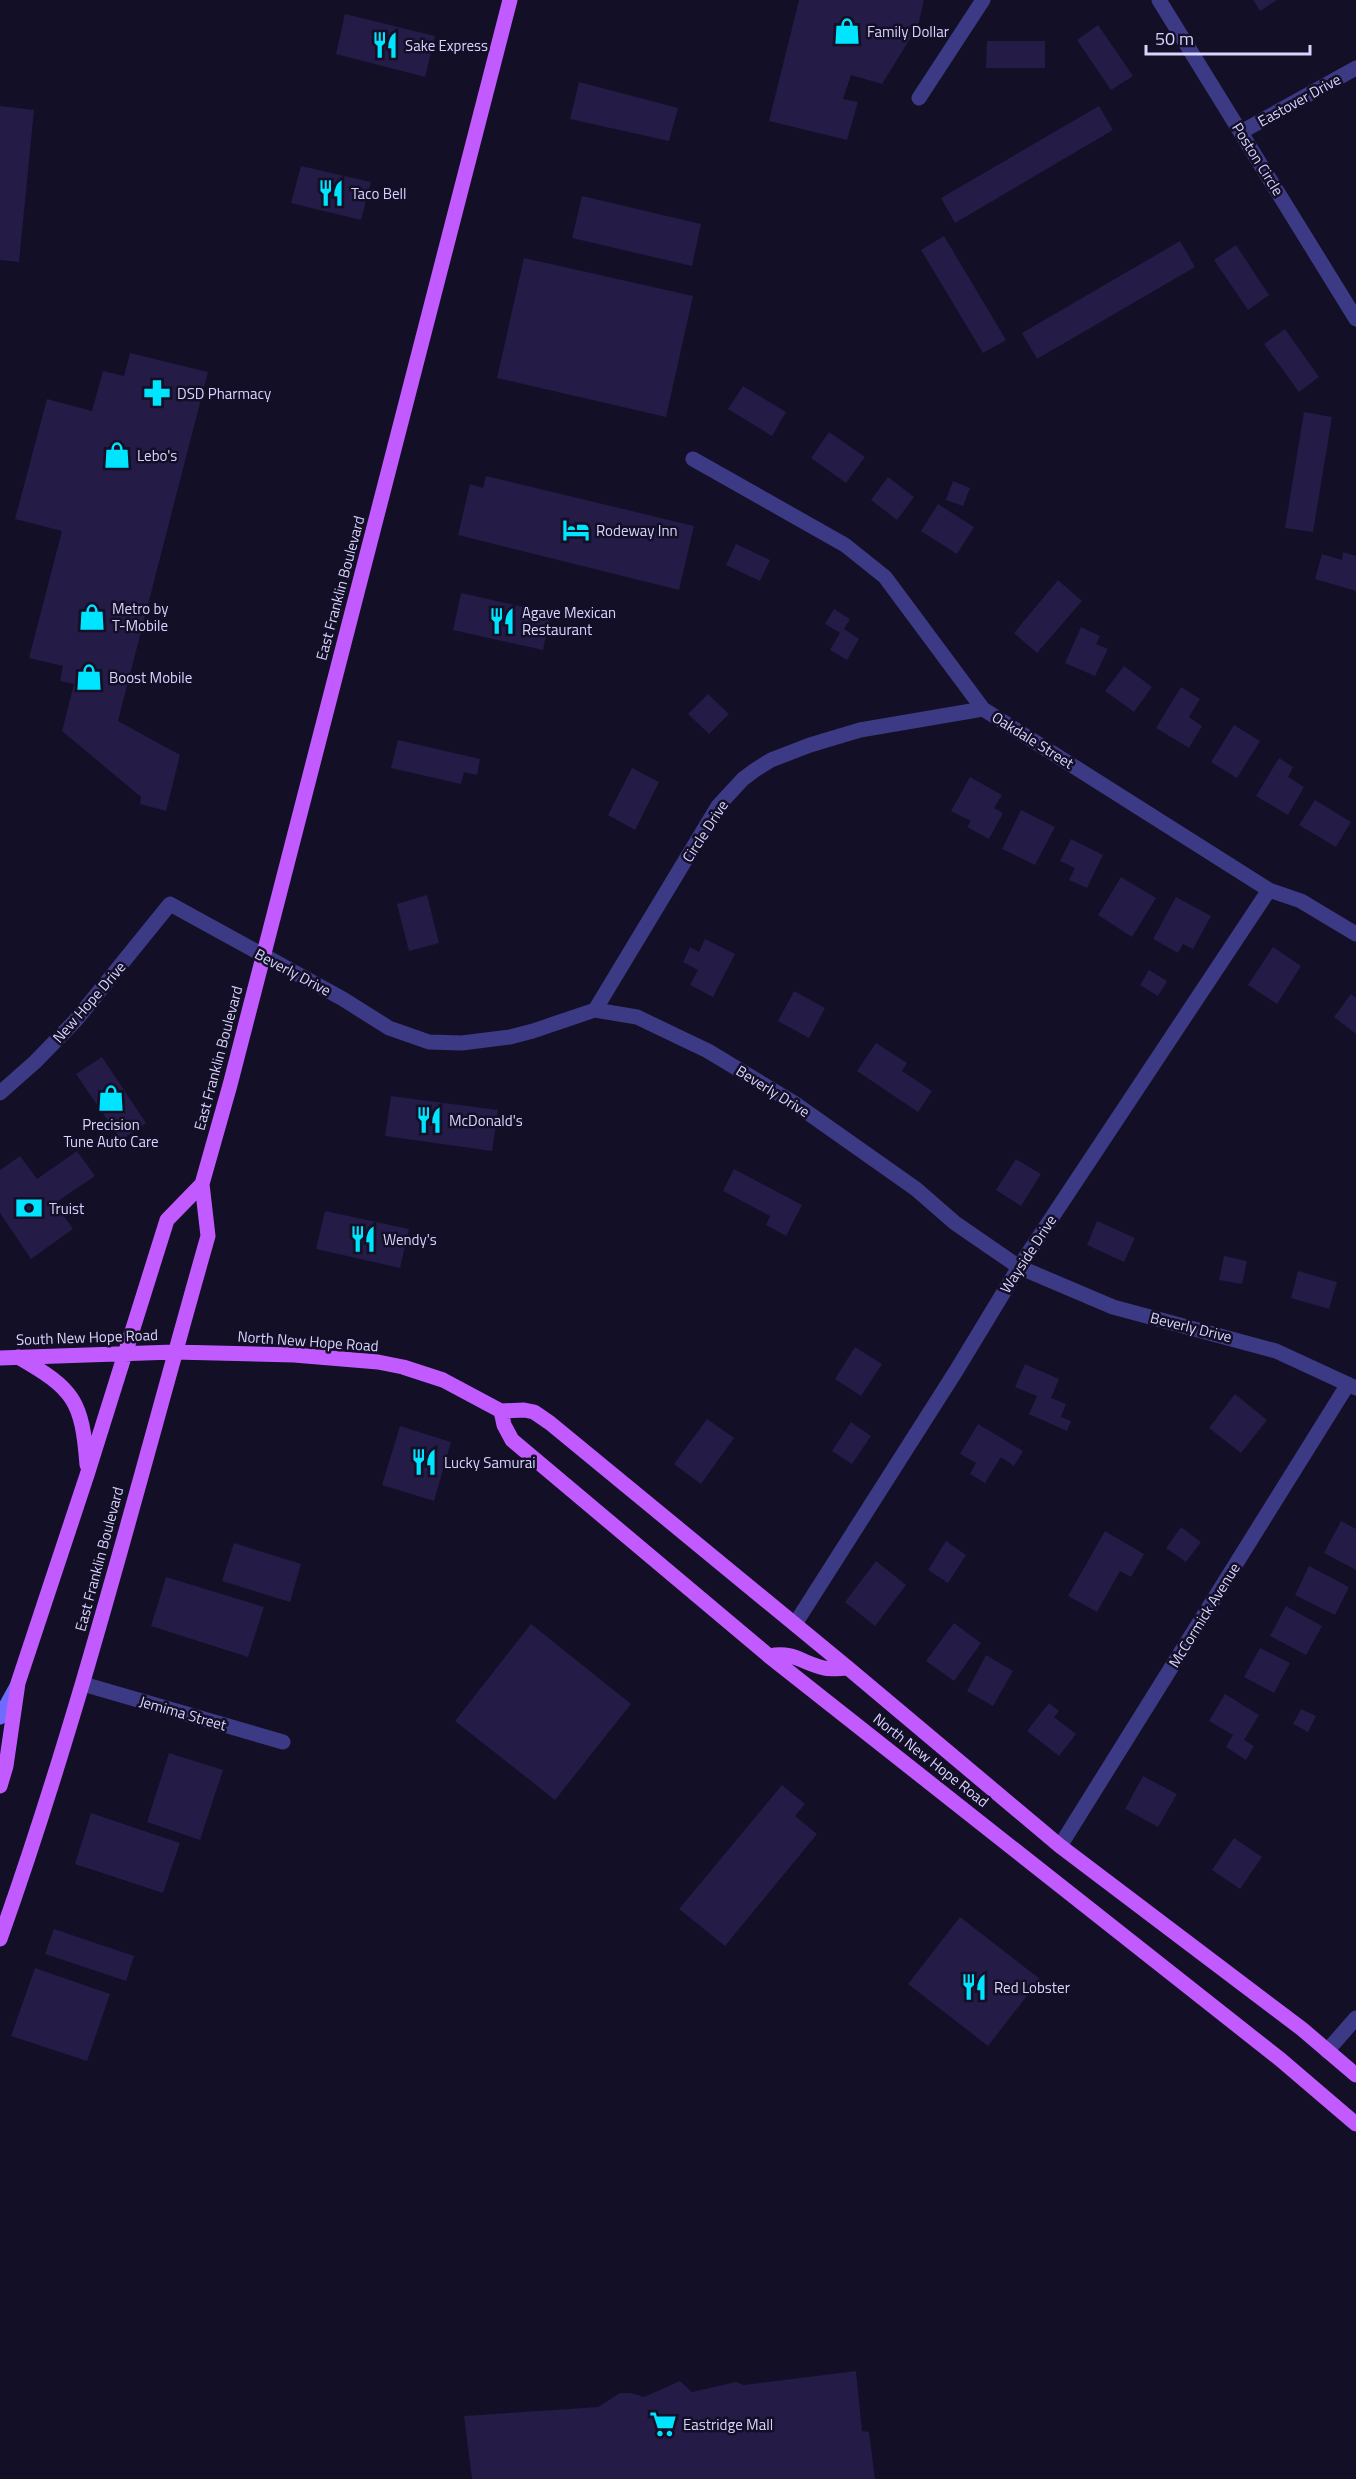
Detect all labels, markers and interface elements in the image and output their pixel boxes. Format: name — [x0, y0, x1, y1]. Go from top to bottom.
shop icon: Family Dollar — [832, 16, 862, 46]
scale bar — [1146, 18, 1310, 56]
place label: Family Dollar — [867, 20, 949, 43]
text: 50 m — [1155, 25, 1194, 52]
restaurant icon: Sake Express — [370, 30, 400, 60]
place label: Sake Express — [405, 34, 488, 57]
street label: Eastover Drive — [1253, 68, 1345, 132]
street label: Poston Circle — [1226, 118, 1290, 200]
restaurant icon: Taco Bell — [316, 178, 346, 208]
place label: Taco Bell — [351, 182, 407, 205]
pharmacy icon: DSD Pharmacy — [142, 378, 172, 408]
place label: DSD Pharmacy — [177, 382, 271, 405]
shop icon: Lebo's — [102, 440, 132, 470]
place label: Lebo's — [137, 444, 177, 467]
street label: East Franklin Boulevard — [310, 513, 370, 663]
hotel icon: Rodeway Inn — [561, 515, 591, 545]
place label: Rodeway Inn — [596, 519, 678, 542]
place label: Metro by T-Mobile — [112, 597, 169, 637]
place label: Agave Mexican Restaurant — [522, 601, 616, 641]
shop icon: Metro by T-Mobile — [77, 602, 107, 632]
restaurant icon: Agave Mexican Restaurant — [487, 606, 517, 636]
shop icon: Boost Mobile — [74, 662, 104, 692]
place label: Boost Mobile — [109, 666, 192, 689]
street label: Oakdale Street — [988, 706, 1079, 775]
street label: Circle Drive — [676, 795, 734, 867]
street label: Beverly Drive — [251, 942, 335, 1002]
street label: New Hope Drive — [47, 956, 131, 1048]
street label: East Franklin Boulevard — [188, 983, 248, 1133]
street label: Beverly Drive — [732, 1059, 814, 1123]
shop icon: Precision Tune Auto Care — [96, 1083, 126, 1113]
restaurant icon: McDonald's — [414, 1105, 444, 1135]
place label: McDonald's — [449, 1109, 523, 1132]
place label: Precision Tune Auto Care — [63, 1113, 159, 1153]
bank icon: Truist — [14, 1193, 44, 1223]
place label: Truist — [49, 1197, 85, 1220]
street label: Wayside Drive — [994, 1210, 1062, 1298]
restaurant icon: Wendy's — [348, 1224, 378, 1254]
place label: Wendy's — [383, 1228, 437, 1251]
street label: Beverly Drive — [1148, 1306, 1234, 1348]
street label: South New Hope Road — [16, 1323, 158, 1351]
street label: North New Hope Road — [237, 1325, 379, 1357]
restaurant icon: Lucky Samurai — [409, 1447, 439, 1477]
place label: Lucky Samurai — [444, 1451, 536, 1474]
street label: East Franklin Boulevard — [69, 1484, 129, 1634]
street label: McCormick Avenue — [1162, 1558, 1246, 1672]
street label: Jemima Street — [137, 1690, 230, 1737]
street label: North New Hope Road — [868, 1707, 994, 1813]
restaurant icon: Red Lobster — [959, 1972, 989, 2002]
place label: Red Lobster — [994, 1976, 1070, 1999]
supermarket icon: Eastridge Mall — [648, 2409, 678, 2439]
place label: Eastridge Mall — [683, 2413, 773, 2436]

